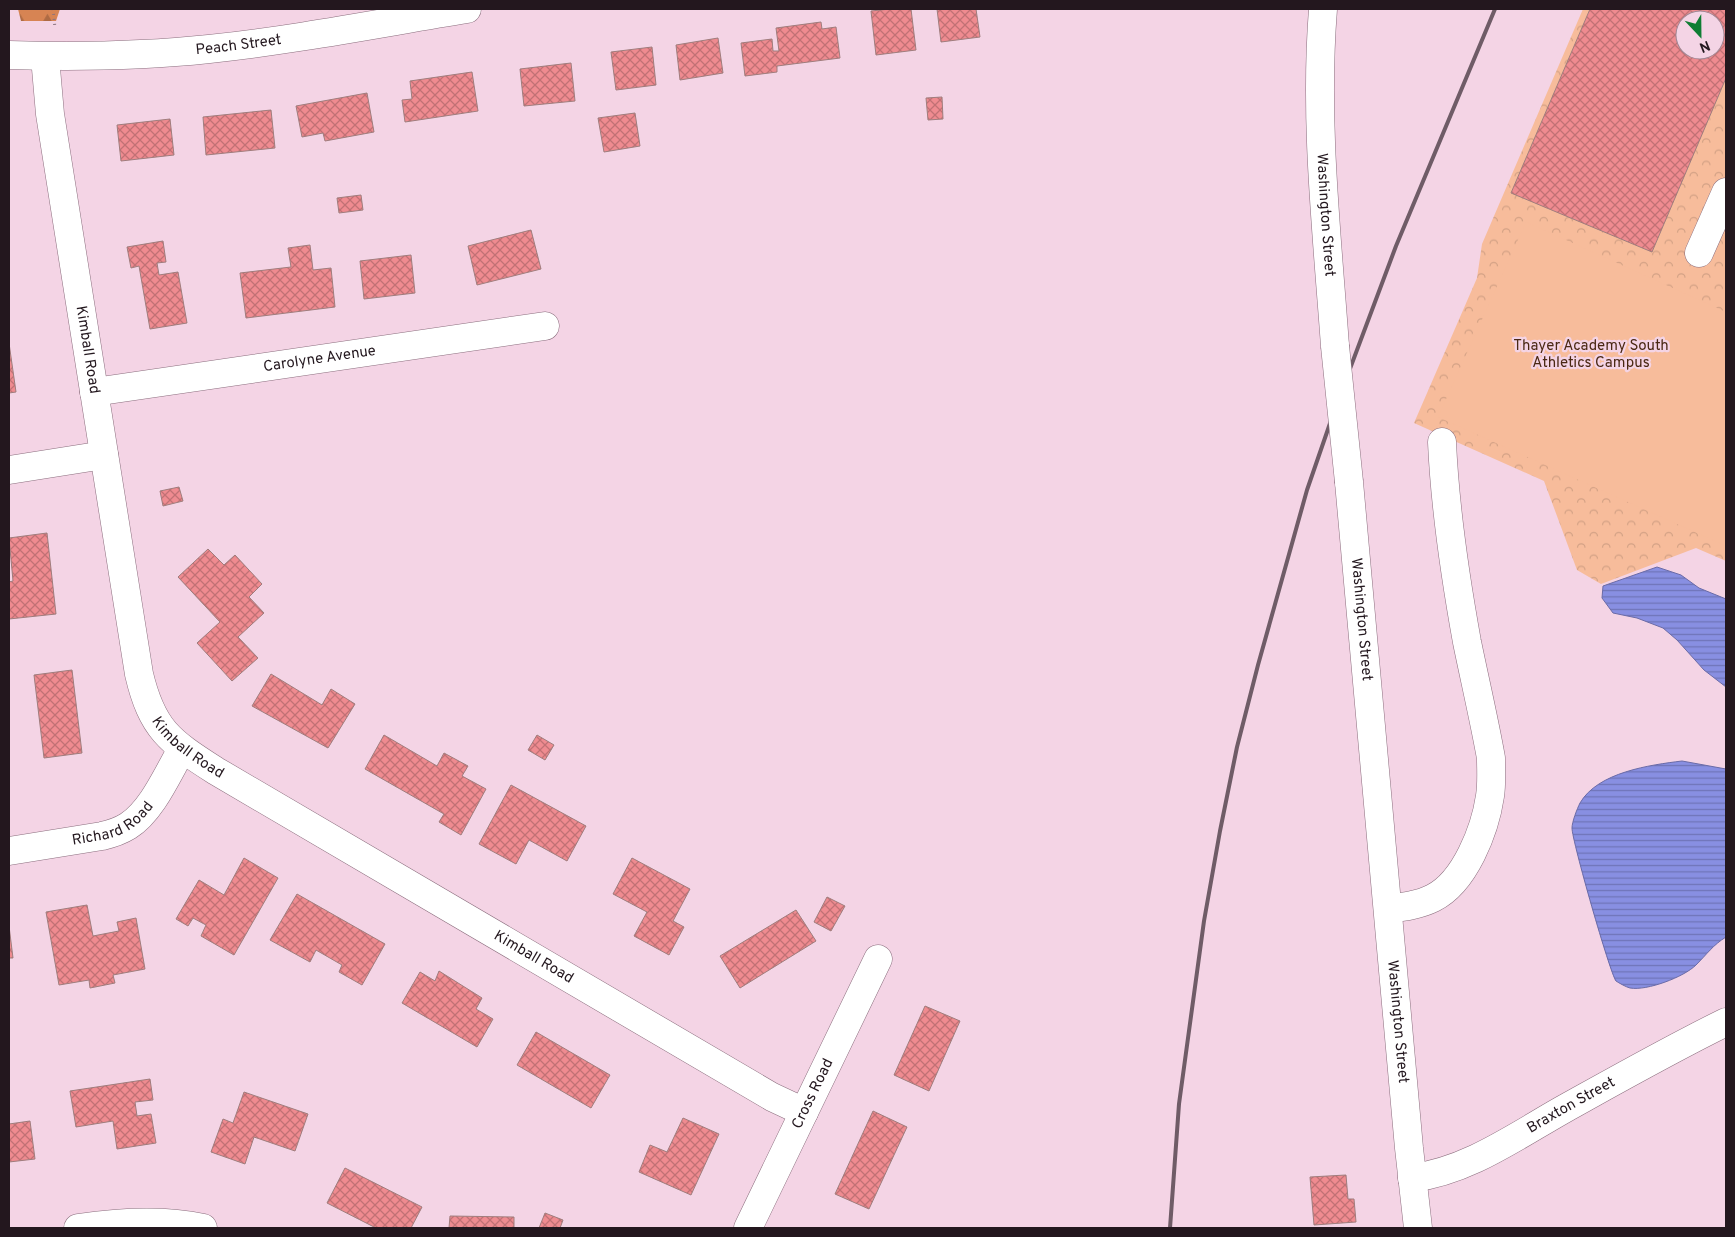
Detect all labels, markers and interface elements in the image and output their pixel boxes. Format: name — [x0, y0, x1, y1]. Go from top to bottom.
north arrow — [1675, 10, 1725, 60]
street label: Peach Street — [195, 30, 283, 60]
text: N — [1696, 36, 1712, 55]
street label: Washington Street — [1312, 153, 1339, 277]
street label: Kimball Road — [71, 304, 104, 395]
park label: Thayer Academy South Athletics Campus — [1513, 337, 1669, 373]
street label: Carolyne Avenue — [262, 341, 377, 377]
street label: Washington Street — [1346, 557, 1376, 682]
street label: Kimball Road — [147, 713, 227, 783]
street label: Richard Road — [71, 798, 158, 850]
street label: Kimball Road — [490, 926, 577, 988]
street label: Washington Street — [1383, 959, 1413, 1084]
street label: Cross Road — [788, 1056, 838, 1132]
street label: Braxton Street — [1524, 1073, 1619, 1138]

